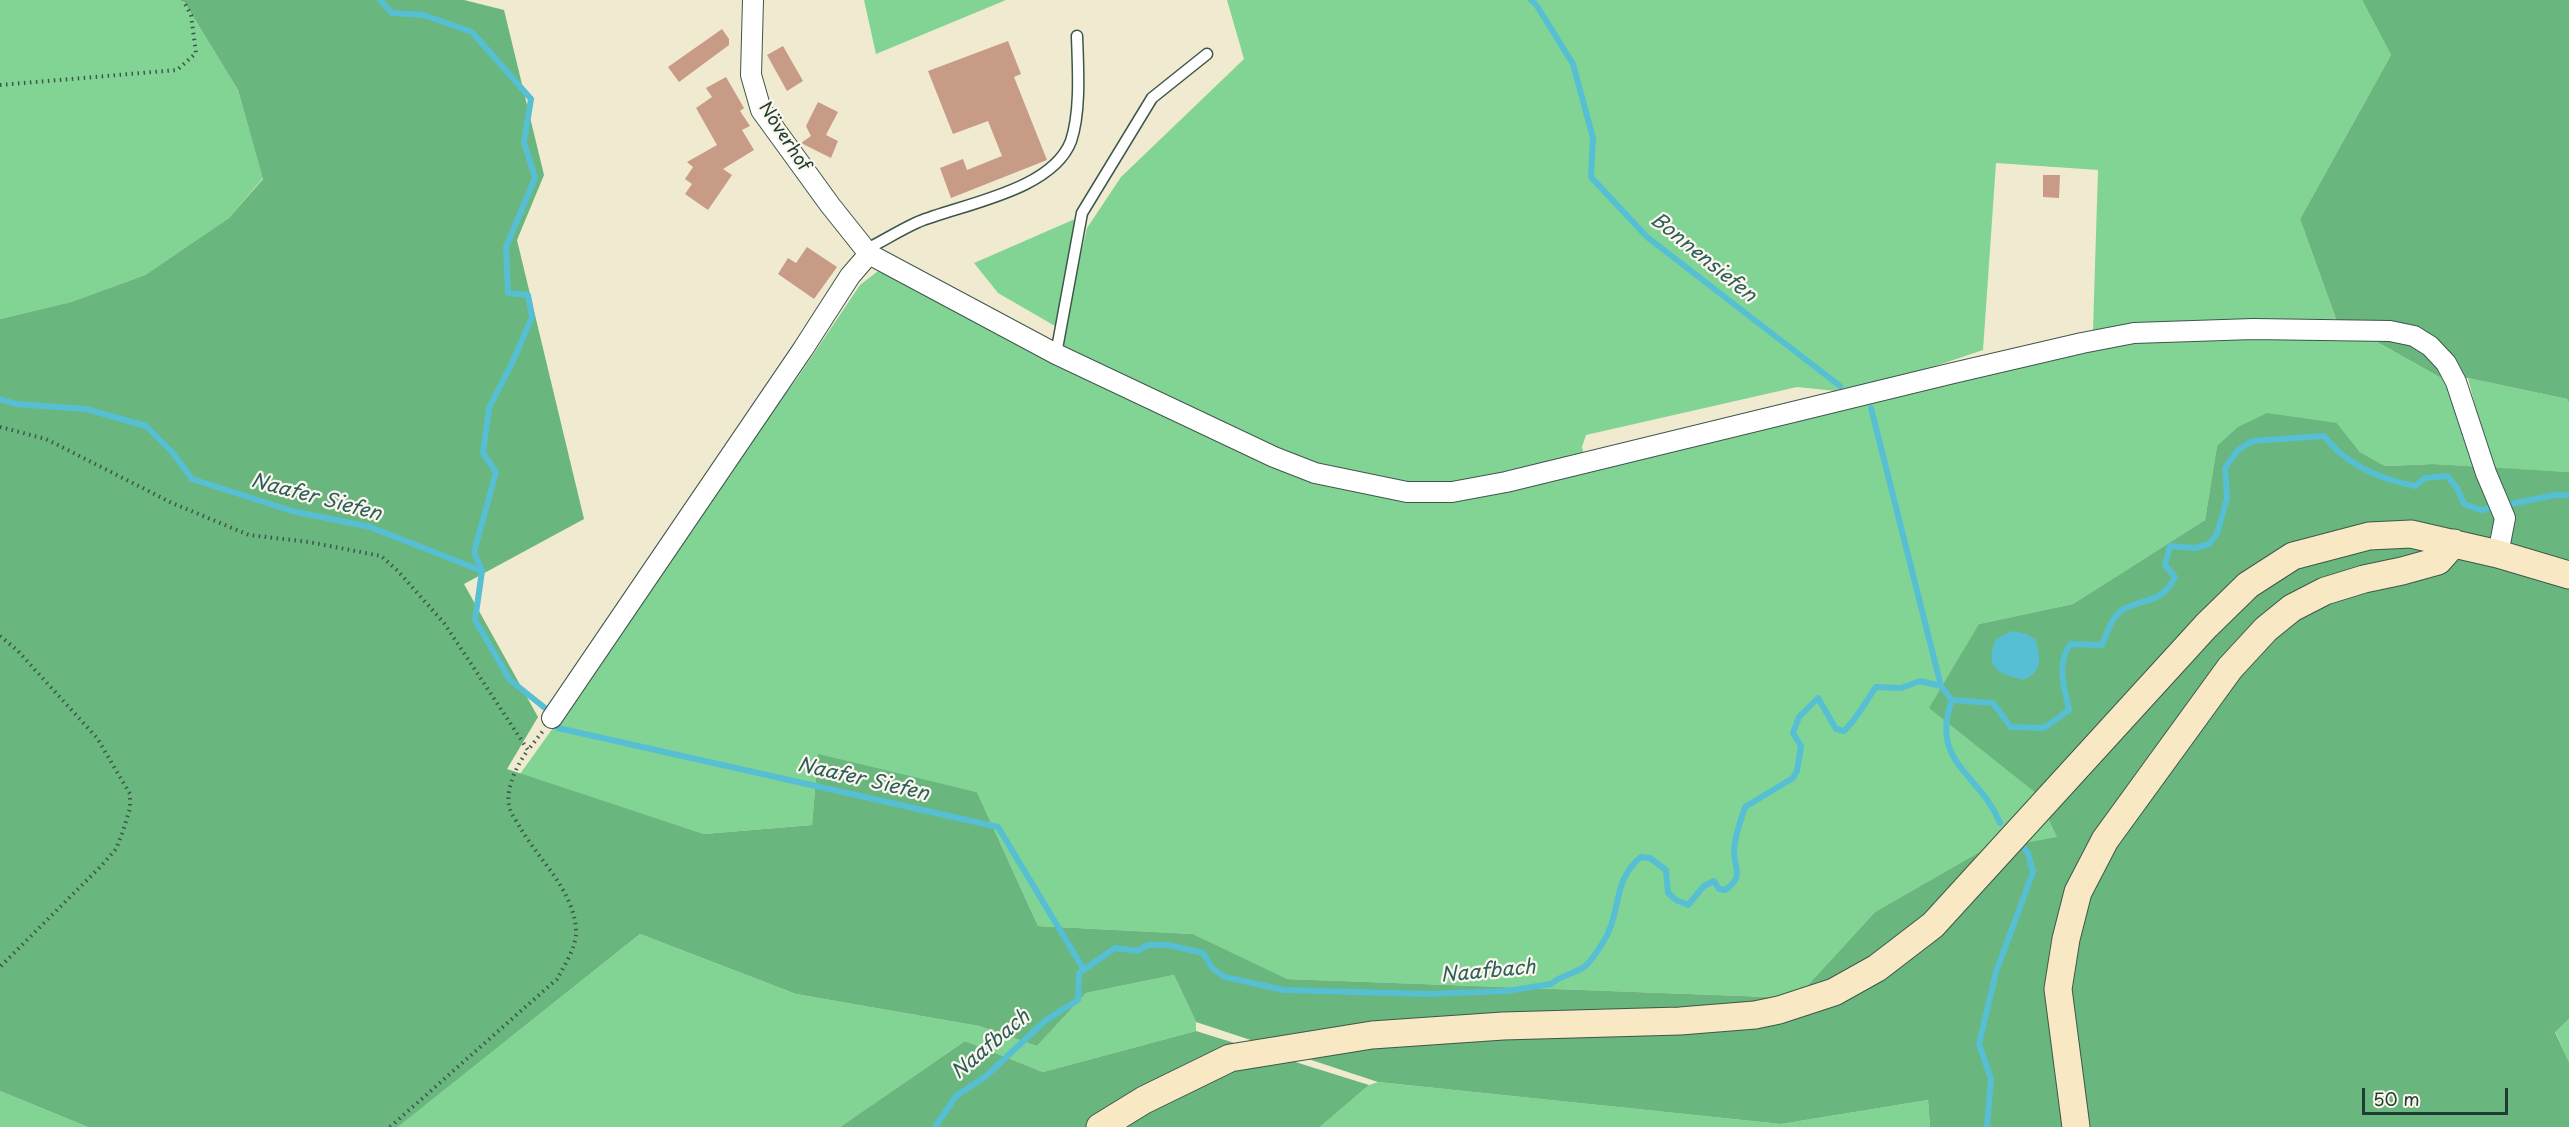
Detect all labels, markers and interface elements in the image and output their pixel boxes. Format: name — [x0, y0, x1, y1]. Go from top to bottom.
street label: Növerhof — [754, 98, 814, 176]
water label: Bonnensiefen — [1645, 208, 1761, 308]
water label: Naafer Siefen — [248, 469, 384, 527]
water label: Naafer Siefen — [795, 753, 931, 807]
water label: Naafbach — [1440, 956, 1536, 988]
water label: Naafbach — [947, 1005, 1035, 1085]
scale bar — [2365, 1076, 2510, 1114]
text: 50 m — [2373, 1085, 2420, 1112]

